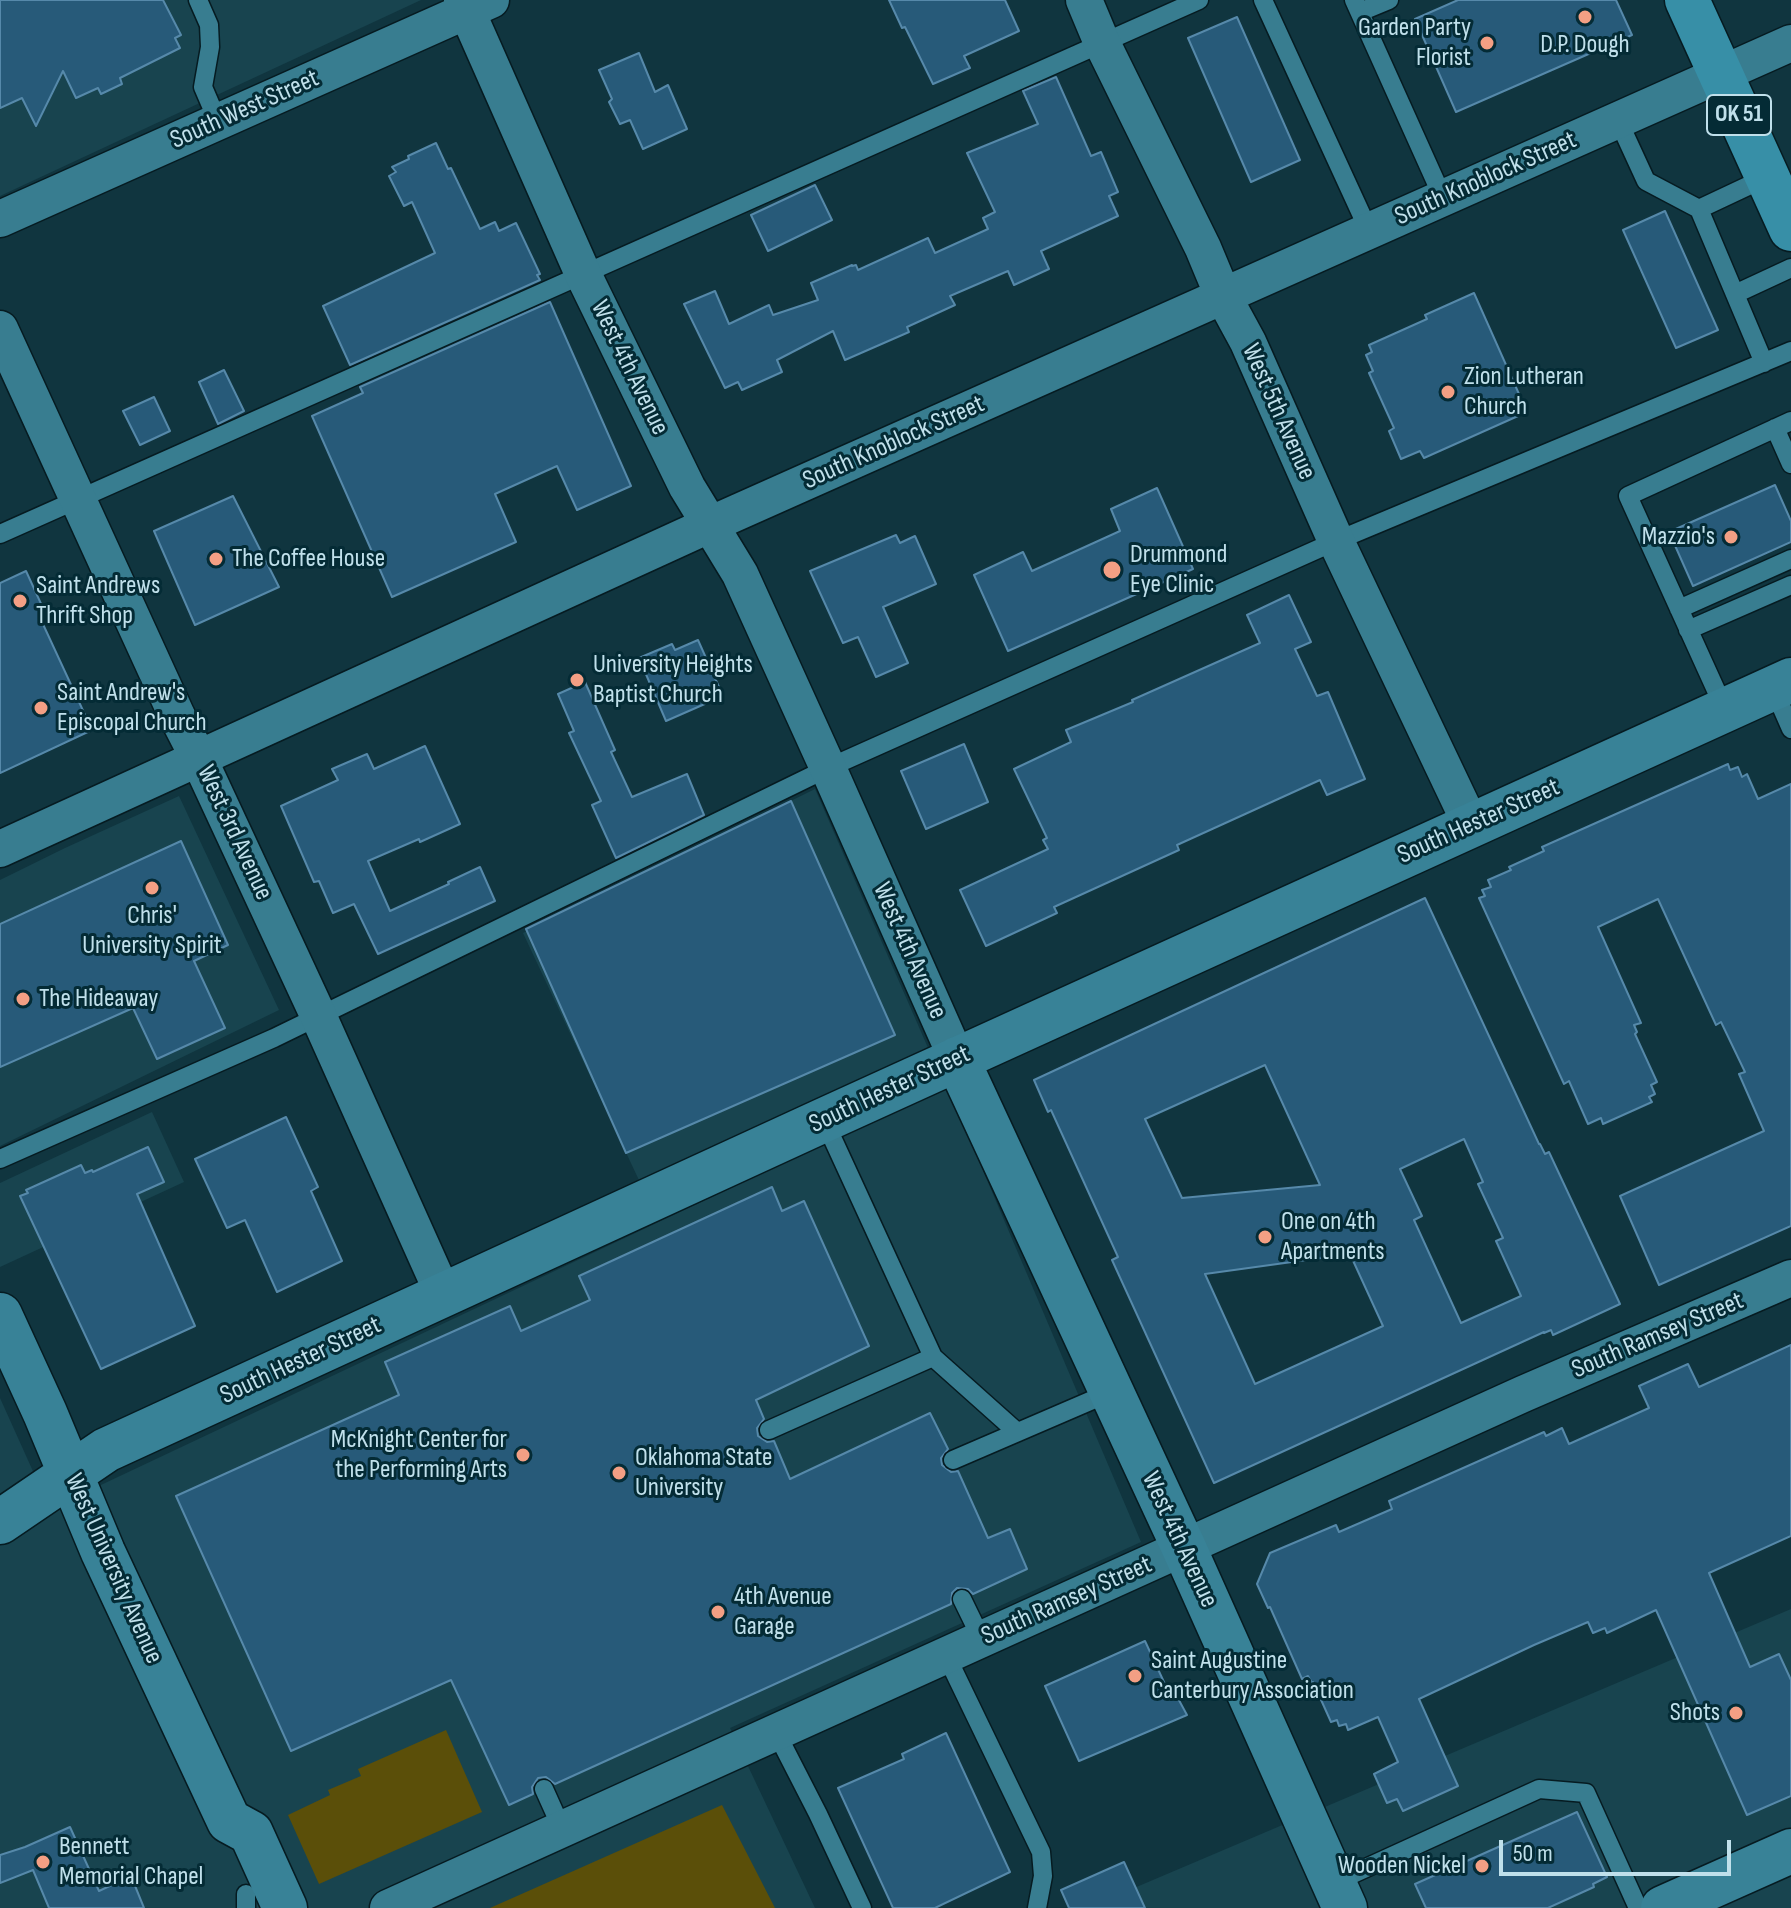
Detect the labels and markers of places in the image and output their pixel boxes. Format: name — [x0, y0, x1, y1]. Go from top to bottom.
marker: D.P. Dough — [1576, 8, 1594, 26]
place label: Garden Party Florist — [1358, 12, 1471, 74]
place label: D.P. Dough — [1540, 29, 1630, 61]
marker: Garden Party Florist — [1478, 34, 1496, 52]
place label: Zion Lutheran Church — [1464, 361, 1584, 422]
marker: Zion Lutheran Church — [1439, 383, 1457, 401]
place label: Mazzio's — [1642, 521, 1715, 553]
marker: Mazzio's — [1722, 528, 1740, 546]
place label: Drummond Eye Clinic — [1130, 539, 1227, 600]
place label: The Coffee House — [232, 543, 385, 575]
marker: The Coffee House — [207, 550, 225, 568]
marker: Drummond Eye Clinic — [1101, 559, 1123, 581]
place label: Saint Andrews Thrift Shop — [36, 570, 160, 632]
marker: Saint Andrews Thrift Shop — [11, 592, 29, 610]
place label: University Heights Baptist Church — [593, 649, 753, 710]
marker: University Heights Baptist Church — [568, 671, 586, 689]
place label: Saint Andrew's Episcopal Church — [57, 677, 207, 738]
marker: Saint Andrew's Episcopal Church — [32, 699, 50, 717]
marker: Chris' University Spirit — [143, 879, 161, 897]
place label: Chris' University Spirit — [82, 900, 222, 962]
place label: The Hideaway — [39, 983, 158, 1015]
marker: The Hideaway — [14, 990, 32, 1008]
place label: One on 4th Apartments — [1281, 1206, 1385, 1268]
marker: One on 4th Apartments — [1256, 1228, 1274, 1246]
place label: McKnight Center for the Performing Arts — [331, 1424, 507, 1486]
place label: Oklahoma State University — [635, 1442, 772, 1504]
marker: McKnight Center for the Performing Arts — [514, 1446, 532, 1464]
marker: Oklahoma State University — [610, 1464, 628, 1482]
place label: 4th Avenue Garage — [734, 1581, 832, 1642]
marker: 4th Avenue Garage — [709, 1603, 727, 1621]
place label: Saint Augustine Canterbury Association — [1151, 1645, 1354, 1706]
marker: Saint Augustine Canterbury Association — [1126, 1667, 1144, 1685]
place label: Shots — [1670, 1697, 1720, 1729]
marker: Shots — [1727, 1704, 1745, 1722]
place label: Bennett Memorial Chapel — [59, 1831, 203, 1892]
place label: Wooden Nickel — [1338, 1850, 1466, 1882]
marker: Bennett Memorial Chapel — [34, 1853, 52, 1871]
marker: Wooden Nickel — [1473, 1857, 1491, 1875]

